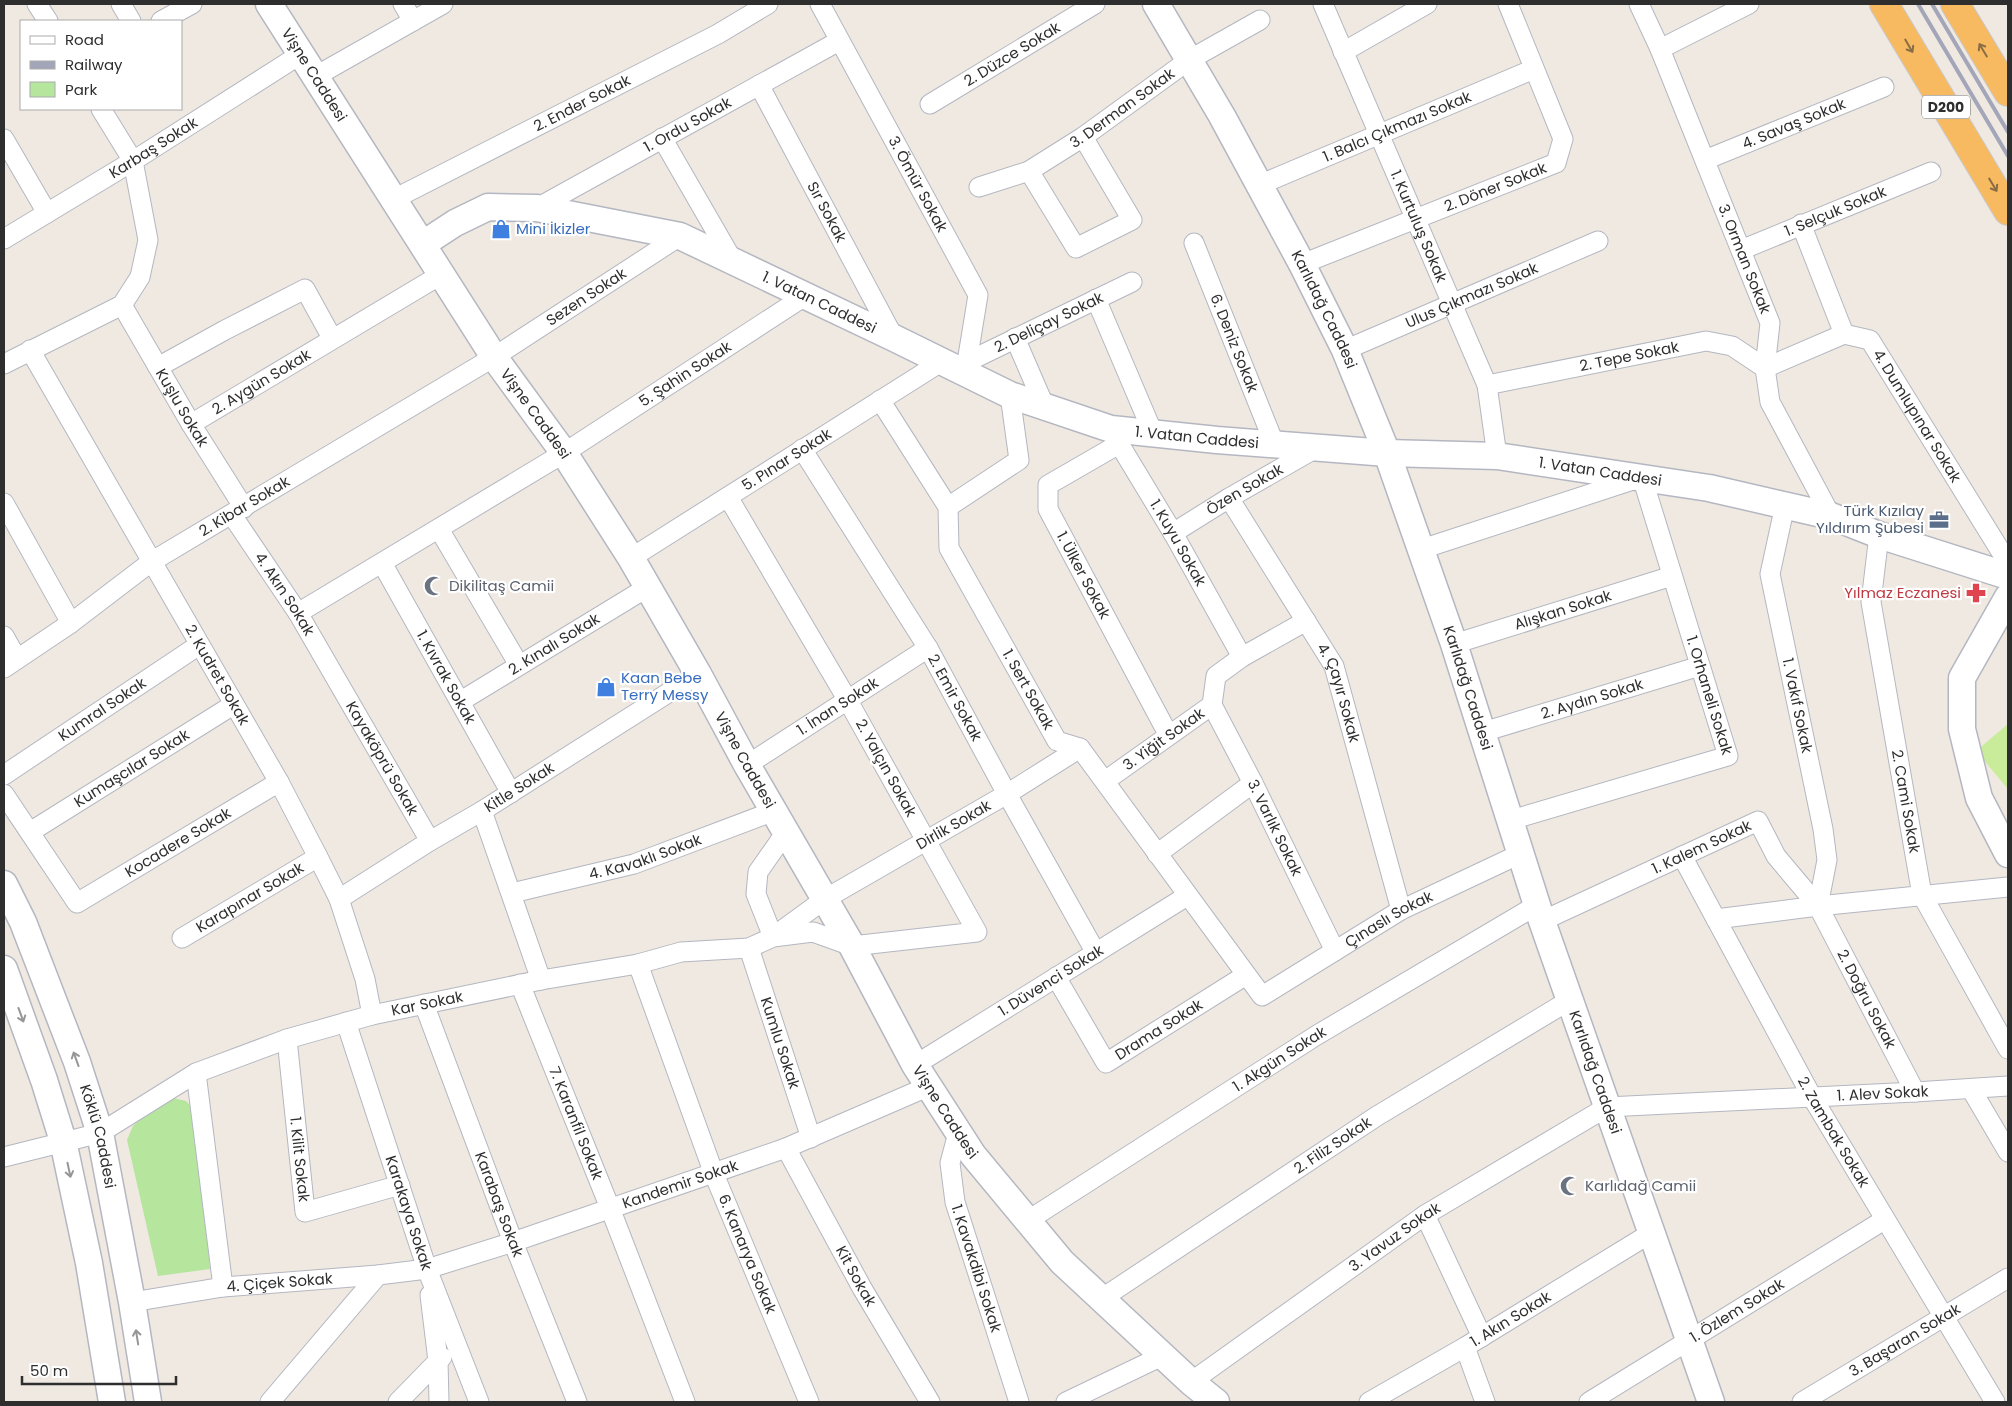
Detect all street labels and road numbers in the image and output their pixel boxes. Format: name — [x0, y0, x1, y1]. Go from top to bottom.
street label: 2. Düzce Sokak — [960, 16, 1064, 91]
street label: Vişne Caddesi — [277, 24, 352, 126]
street label: 3. Derman Sokak — [1066, 63, 1179, 153]
street label: 2. Ender Sokak — [530, 69, 634, 136]
street label: 1. Balcı Çıkmazı Sokak — [1320, 86, 1475, 167]
street label: 1. Ordu Sokak — [640, 91, 735, 157]
street label: 4. Savaş Sokak — [1739, 93, 1849, 154]
road number: D200 — [1922, 95, 1970, 118]
street label: Karbaş Sokak — [105, 111, 202, 183]
street label: 3. Ömür Sokak — [884, 132, 953, 236]
street label: 2. Döner Sokak — [1441, 157, 1550, 217]
street label: 1. Kurtuluş Sokak — [1386, 167, 1453, 286]
street label: Sır Sokak — [802, 178, 852, 246]
street label: 1. Selçuk Sokak — [1781, 180, 1890, 241]
street label: 3. Orman Sokak — [1713, 201, 1776, 317]
street label: Karlıdağ Caddesi — [1287, 246, 1362, 372]
street label: Ulus Çıkmazı Sokak — [1402, 257, 1541, 333]
street label: Sezen Sokak — [542, 263, 630, 330]
street label: 1. Vatan Caddesi — [759, 266, 880, 338]
street label: 2. Deliçay Sokak — [991, 286, 1107, 357]
street label: 6. Deniz Sokak — [1205, 291, 1264, 396]
street label: 5. Şahin Sokak — [635, 336, 735, 412]
street label: 2. Tepe Sokak — [1578, 336, 1681, 376]
street label: 2. Aygün Sokak — [208, 344, 315, 419]
street label: 4. Dumlupınar Sokak — [1868, 345, 1967, 486]
street label: Kuşlu Sokak — [151, 364, 214, 451]
street label: Vişne Caddesi — [496, 364, 576, 463]
street label: 1. Vatan Caddesi — [1134, 421, 1260, 453]
street label: 5. Pınar Sokak — [737, 423, 835, 495]
street label: 1. Vatan Caddesi — [1537, 451, 1663, 491]
street label: Özen Sokak — [1202, 458, 1287, 520]
street label: 2. Kibar Sokak — [195, 470, 294, 541]
street label: 1. Kuyu Sokak — [1145, 495, 1212, 590]
street label: 1. Ülker Sokak — [1052, 527, 1116, 623]
street label: 4. Akın Sokak — [250, 548, 320, 640]
street label: Alışkan Sokak — [1511, 584, 1614, 635]
street label: 2. Kınalı Sokak — [504, 608, 604, 680]
street label: 2. Kudret Sokak — [180, 620, 255, 729]
street label: Karlıdağ Caddesi — [1438, 623, 1498, 753]
street label: 1. Kıvrak Sokak — [412, 626, 481, 728]
street label: 1. Orhaneli Sokak — [1682, 633, 1738, 758]
street label: 4. Çayır Sokak — [1312, 639, 1366, 745]
street label: 1. Sert Sokak — [998, 645, 1060, 734]
street label: 2. Emir Sokak — [923, 650, 988, 745]
street label: 1. Vakıf Sokak — [1778, 656, 1818, 755]
street label: Kumral Sokak — [54, 672, 150, 746]
street label: 1. İnan Sokak — [793, 672, 882, 740]
street label: 2. Aydın Sokak — [1538, 673, 1646, 724]
street label: Kayaköprü Sokak — [341, 697, 424, 819]
street label: 3. Yiğit Sokak — [1118, 702, 1209, 775]
street label: Vişne Caddesi — [710, 708, 781, 812]
street label: 2. Yalçın Sokak — [851, 715, 922, 821]
street label: Kumaşcılar Sokak — [70, 724, 193, 812]
street label: 2. Cami Sokak — [1887, 748, 1926, 855]
street label: Kitle Sokak — [480, 757, 558, 817]
street label: 3. Varlık Sokak — [1243, 776, 1308, 880]
street label: Dirlik Sokak — [912, 794, 995, 854]
street label: Kocadere Sokak — [121, 802, 235, 882]
street label: 1. Kalem Sokak — [1648, 814, 1755, 879]
street label: 4. Kavaklı Sokak — [587, 828, 705, 884]
street label: Karapınar Sokak — [192, 857, 308, 937]
street label: Çınaslı Sokak — [1341, 885, 1436, 952]
street label: 1. Düvenci Sokak — [994, 939, 1108, 1021]
street label: 2. Doğru Sokak — [1832, 945, 1902, 1052]
street label: Kar Sokak — [389, 985, 465, 1021]
street label: Kumlu Sokak — [756, 994, 805, 1092]
street label: Drama Sokak — [1111, 994, 1207, 1065]
street label: Karlıdağ Caddesi — [1564, 1008, 1627, 1137]
street label: 1. Akgün Sokak — [1228, 1021, 1330, 1096]
street label: Vişne Caddesi — [908, 1061, 983, 1163]
street label: 7. Karanfil Sokak — [544, 1063, 609, 1183]
street label: 2. Zambak Sokak — [1793, 1073, 1875, 1192]
street label: 1. Alev Sokak — [1836, 1080, 1929, 1106]
street label: Köklü Caddesi — [75, 1082, 121, 1190]
street label: 2. Filiz Sokak — [1289, 1111, 1376, 1178]
street label: 1. Kilit Sokak — [285, 1116, 315, 1203]
street label: Karabaş Sokak — [470, 1149, 529, 1260]
street label: Karakaya Sokak — [381, 1153, 438, 1273]
street label: Kandemir Sokak — [619, 1154, 741, 1214]
street label: 6. Kanarya Sokak — [714, 1191, 782, 1317]
street label: 3. Yavuz Sokak — [1344, 1197, 1444, 1276]
street label: 1. Kavakdibi Sokak — [946, 1202, 1007, 1335]
street label: Kit Sokak — [831, 1242, 882, 1310]
street label: 4. Çiçek Sokak — [226, 1268, 334, 1297]
street label: 1. Özlem Sokak — [1686, 1273, 1788, 1347]
street label: 1. Akın Sokak — [1466, 1286, 1555, 1351]
street label: 3. Başaran Sokak — [1845, 1298, 1964, 1381]

